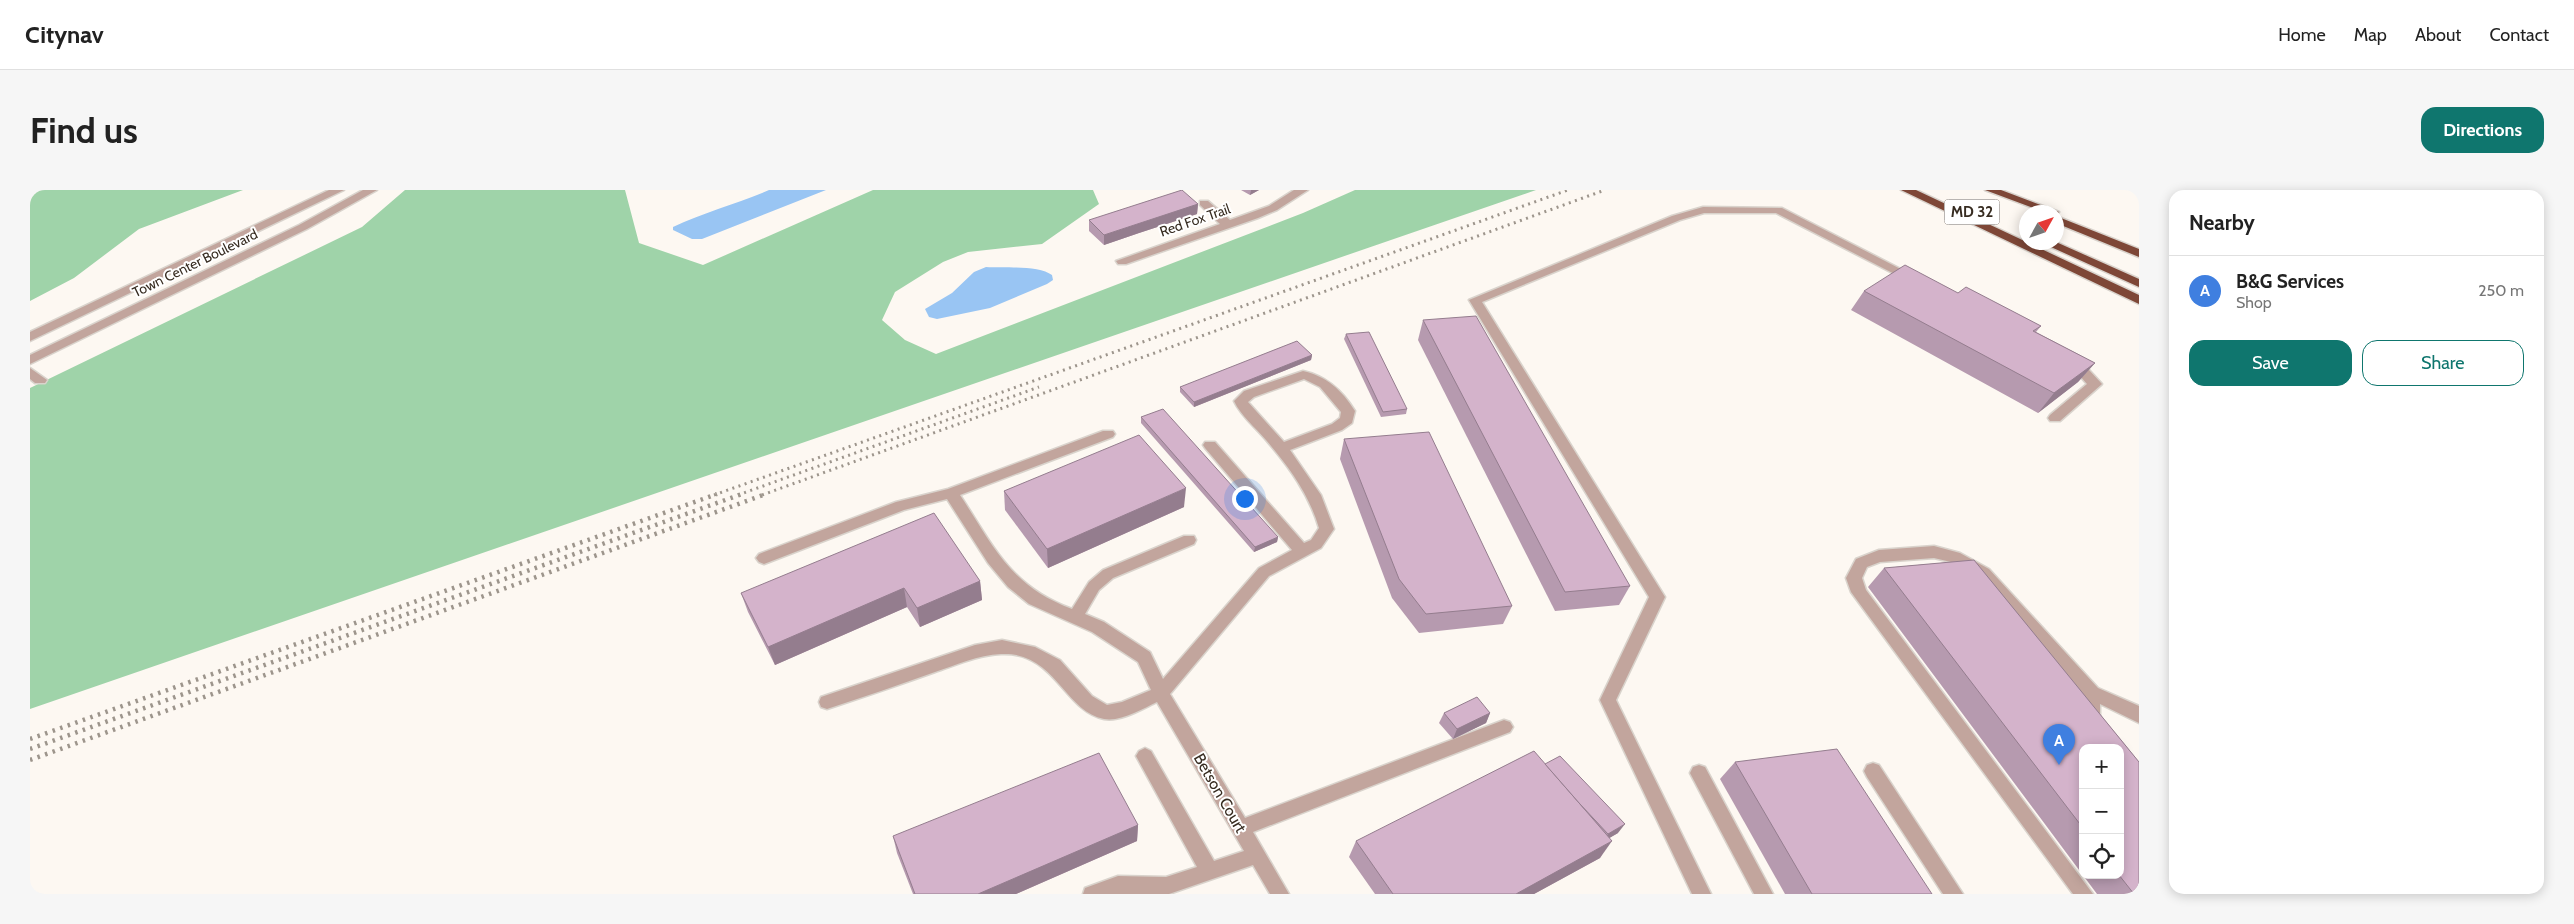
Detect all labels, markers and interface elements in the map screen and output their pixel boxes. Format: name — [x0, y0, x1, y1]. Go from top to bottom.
text: Citynav — [25, 20, 104, 49]
text: Home — [2278, 24, 2326, 46]
text: Map — [2354, 24, 2387, 46]
text: About — [2415, 24, 2461, 46]
text: Contact — [2489, 24, 2549, 46]
button: Directions — [2421, 107, 2544, 153]
text: Find us — [30, 109, 138, 152]
street label: Red Fox Trail — [1157, 199, 1233, 241]
road number: MD 32 — [1944, 200, 2000, 224]
north arrow — [2019, 205, 2064, 250]
text: Nearby — [2189, 210, 2255, 235]
street label: Town Center Boulevard — [129, 225, 261, 301]
text: B&G Services — [2236, 270, 2344, 293]
text: A — [2200, 281, 2210, 300]
text: 250 m — [2478, 281, 2524, 300]
text: Shop — [2236, 293, 2272, 312]
button: Save — [2189, 340, 2352, 386]
button: Share — [2362, 340, 2524, 386]
your location — [1232, 486, 1258, 512]
pin: A — [2043, 724, 2075, 765]
map controls — [2079, 744, 2124, 879]
button: + — [2079, 744, 2124, 789]
street label: Betson Court — [1190, 750, 1251, 837]
button: − — [2079, 789, 2124, 834]
button: locate — [2079, 834, 2124, 879]

